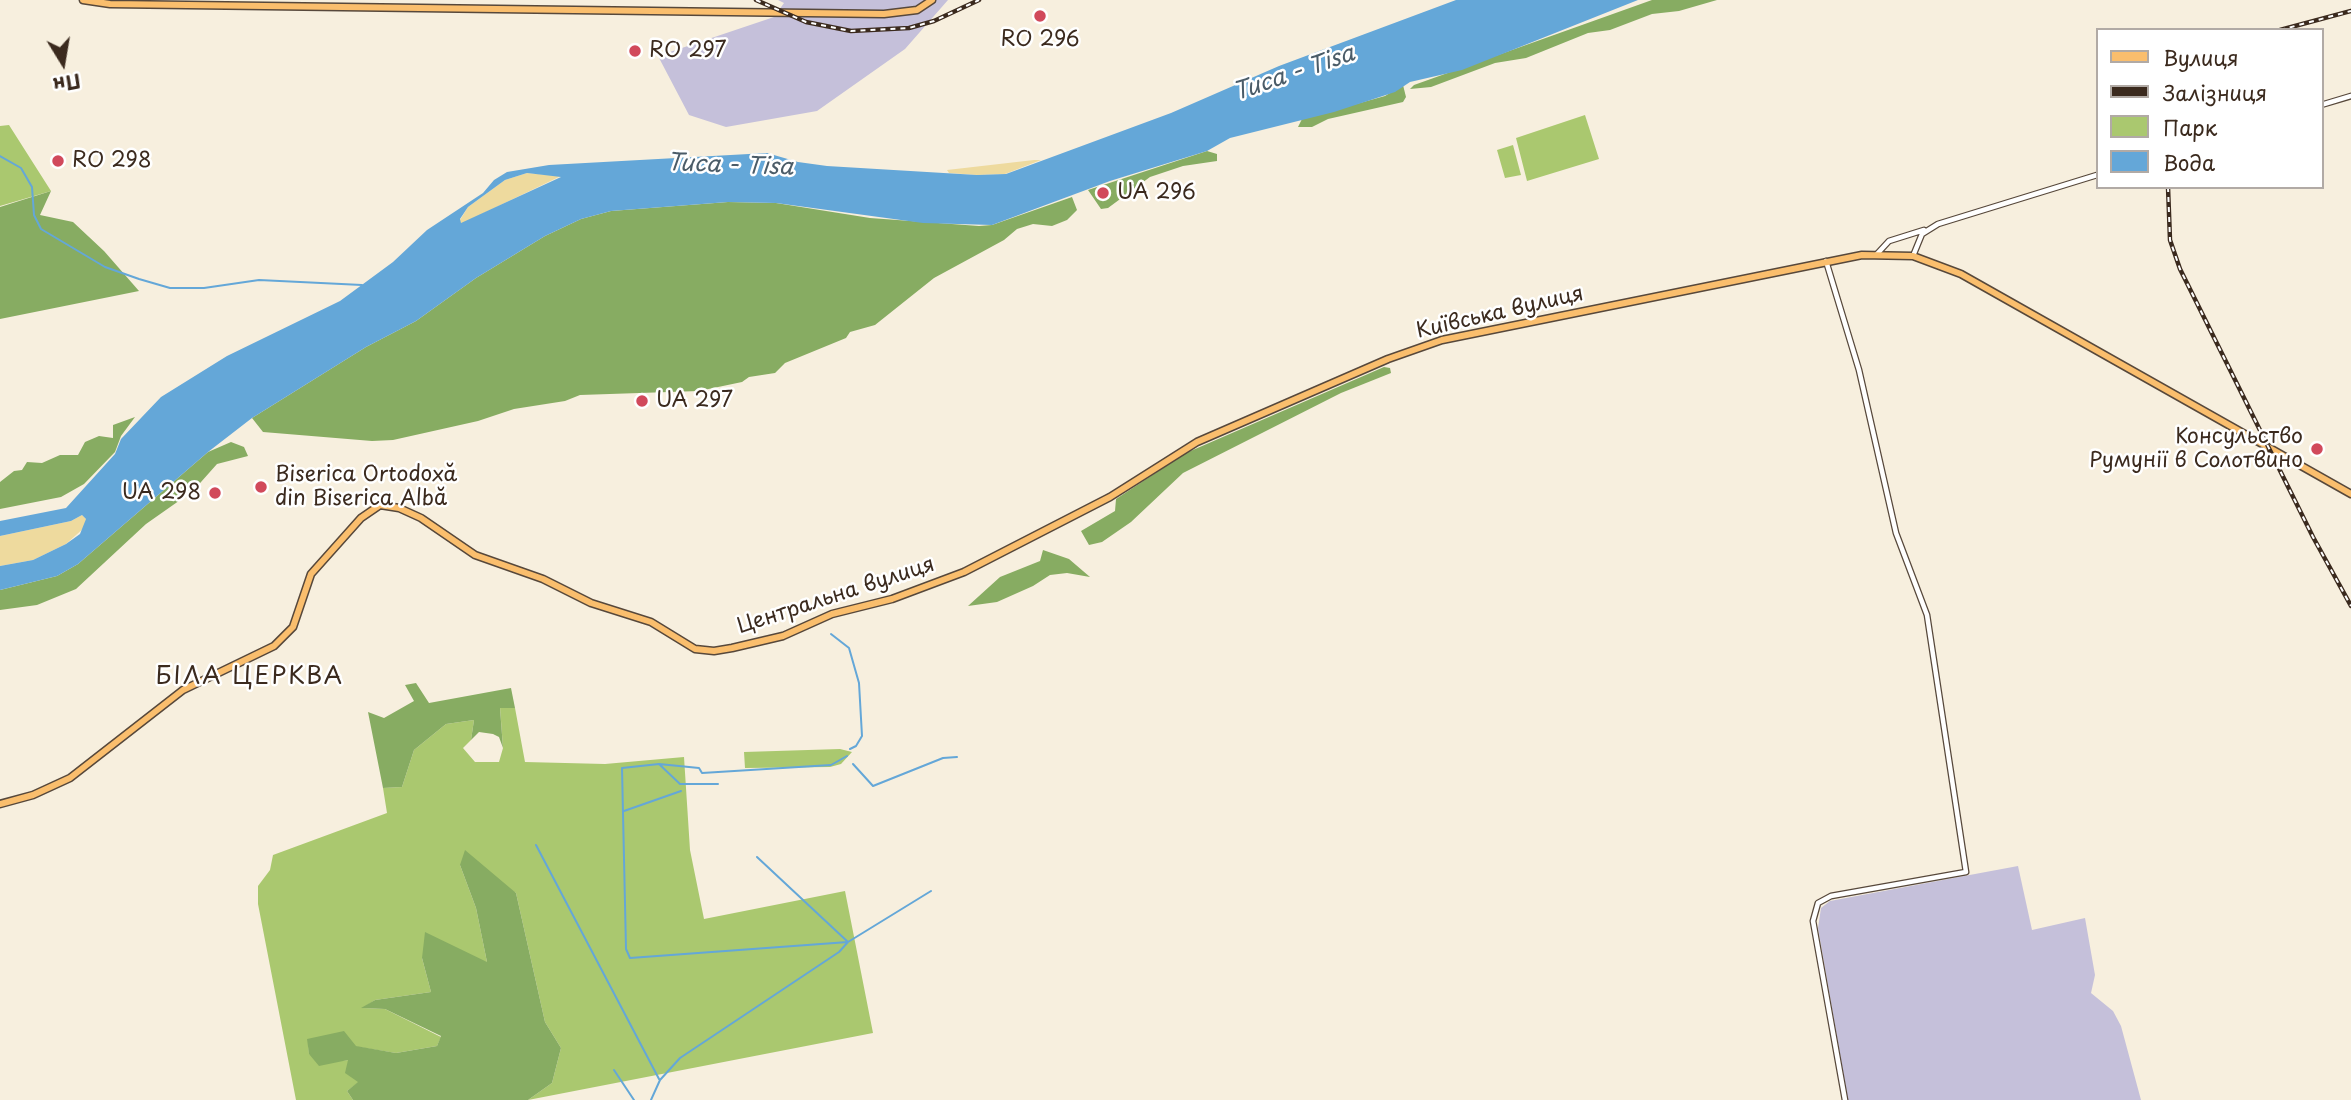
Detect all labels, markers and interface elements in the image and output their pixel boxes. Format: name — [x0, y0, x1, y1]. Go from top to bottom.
marker: RO 296 — [1032, 8, 1048, 24]
place label: RO 296 — [1000, 27, 1080, 53]
north arrow — [28, 28, 98, 98]
legend — [2096, 28, 2323, 189]
place label: RO 297 — [649, 38, 726, 64]
water label: Тиса - Tisa — [1230, 40, 1358, 108]
text: Вулиця — [2163, 41, 2239, 73]
marker: RO 297 — [627, 43, 643, 59]
text: Пн — [51, 67, 83, 100]
text: Залізниця — [2163, 76, 2267, 108]
text: Парк — [2163, 111, 2217, 143]
text: Вода — [2163, 146, 2215, 178]
place label: RO 298 — [72, 148, 152, 174]
water label: Тиса - Tisa — [666, 150, 794, 182]
marker: RO 298 — [50, 153, 66, 169]
place label: UA 296 — [1117, 180, 1196, 206]
marker: UA 296 — [1095, 185, 1111, 201]
street label: Київська вулиця — [1414, 281, 1586, 345]
place label: UA 297 — [656, 388, 733, 414]
marker: UA 297 — [634, 393, 650, 409]
place label: Консульство Румунії в Солотвино — [2089, 424, 2303, 474]
marker: Консульство Румунії в Солотвино — [2309, 441, 2325, 457]
place label: Biserica Ortodoxă din Biserica Albă — [275, 462, 457, 512]
marker: Biserica Ortodoxă din Biserica Albă — [253, 479, 269, 495]
place label: UA 298 — [122, 480, 201, 506]
marker: UA 298 — [207, 485, 223, 501]
street label: Центральна вулиця — [734, 552, 938, 640]
district label: БІЛА ЦЕРКВА — [157, 663, 343, 691]

